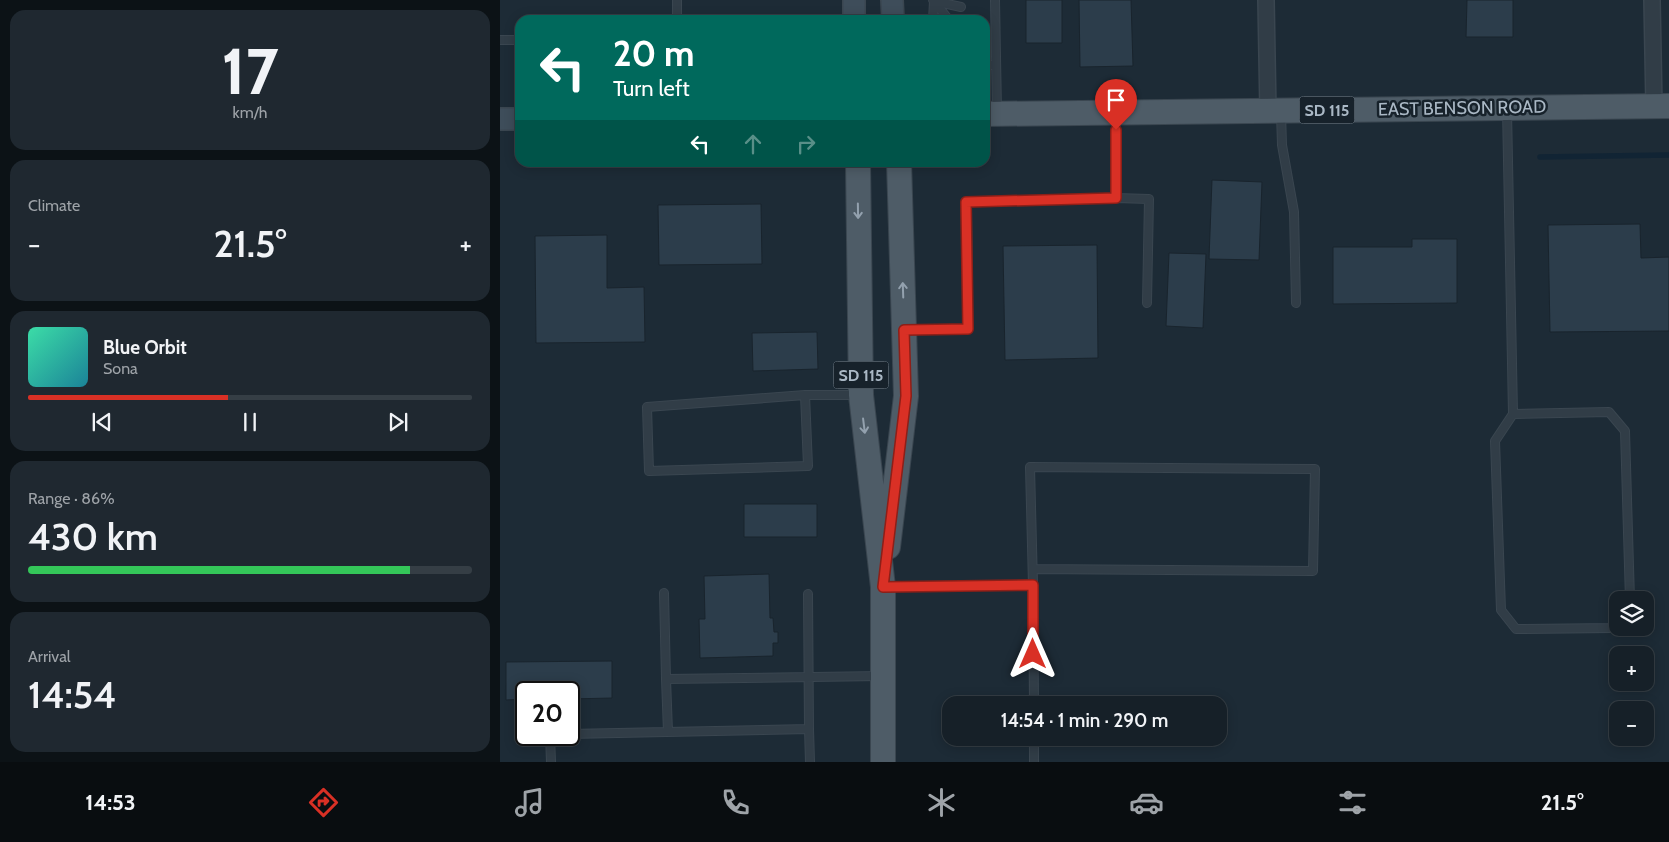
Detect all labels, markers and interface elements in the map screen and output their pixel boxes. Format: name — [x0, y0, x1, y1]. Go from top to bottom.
text: 17 — [221, 31, 279, 110]
text: 20 m — [613, 32, 695, 75]
icon: left — [530, 35, 595, 100]
text: Turn left — [613, 75, 690, 102]
pin — [1095, 79, 1137, 130]
icon: arrive — [1102, 86, 1130, 114]
road number: SD 115 — [1300, 96, 1354, 124]
street label: EAST BENSON ROAD — [1378, 96, 1546, 120]
text: km/h — [232, 103, 268, 122]
icon: left — [686, 130, 714, 158]
icon: ahead — [739, 130, 767, 158]
icon: right — [792, 130, 820, 158]
text: Climate — [28, 196, 80, 215]
one-way arrow — [854, 203, 863, 219]
text: 21.5° — [213, 220, 287, 267]
text: − — [28, 227, 40, 261]
text: + — [460, 227, 472, 261]
one-way arrow — [898, 282, 907, 298]
text: Blue Orbit — [103, 336, 187, 359]
text: Sona — [103, 359, 138, 378]
road number: SD 115 — [834, 362, 888, 388]
icon: previous — [88, 408, 116, 436]
icon: pause — [236, 408, 264, 436]
icon: next — [384, 408, 412, 436]
one-way arrow — [859, 418, 869, 434]
text: Range · 86% — [28, 489, 115, 508]
text: 430 km — [28, 513, 158, 560]
map controls — [1609, 591, 1654, 746]
button: layers — [1609, 591, 1654, 636]
position arrow — [1006, 627, 1058, 679]
button: + — [1609, 646, 1654, 691]
text: Arrival — [28, 647, 71, 666]
text: 14:54 — [28, 671, 116, 718]
speed limit sign: 20 — [515, 681, 580, 746]
button: − — [1609, 701, 1654, 746]
text: 14:54 · 1 min · 290 m — [1001, 709, 1168, 732]
icon: directions — [306, 785, 341, 820]
icon: music — [512, 785, 547, 820]
icon: phone — [718, 785, 753, 820]
icon: climate — [924, 785, 959, 820]
icon: car — [1129, 785, 1164, 820]
icon: filters — [1335, 785, 1370, 820]
text: 14:53 — [85, 789, 136, 816]
text: 21.5° — [1541, 789, 1584, 816]

